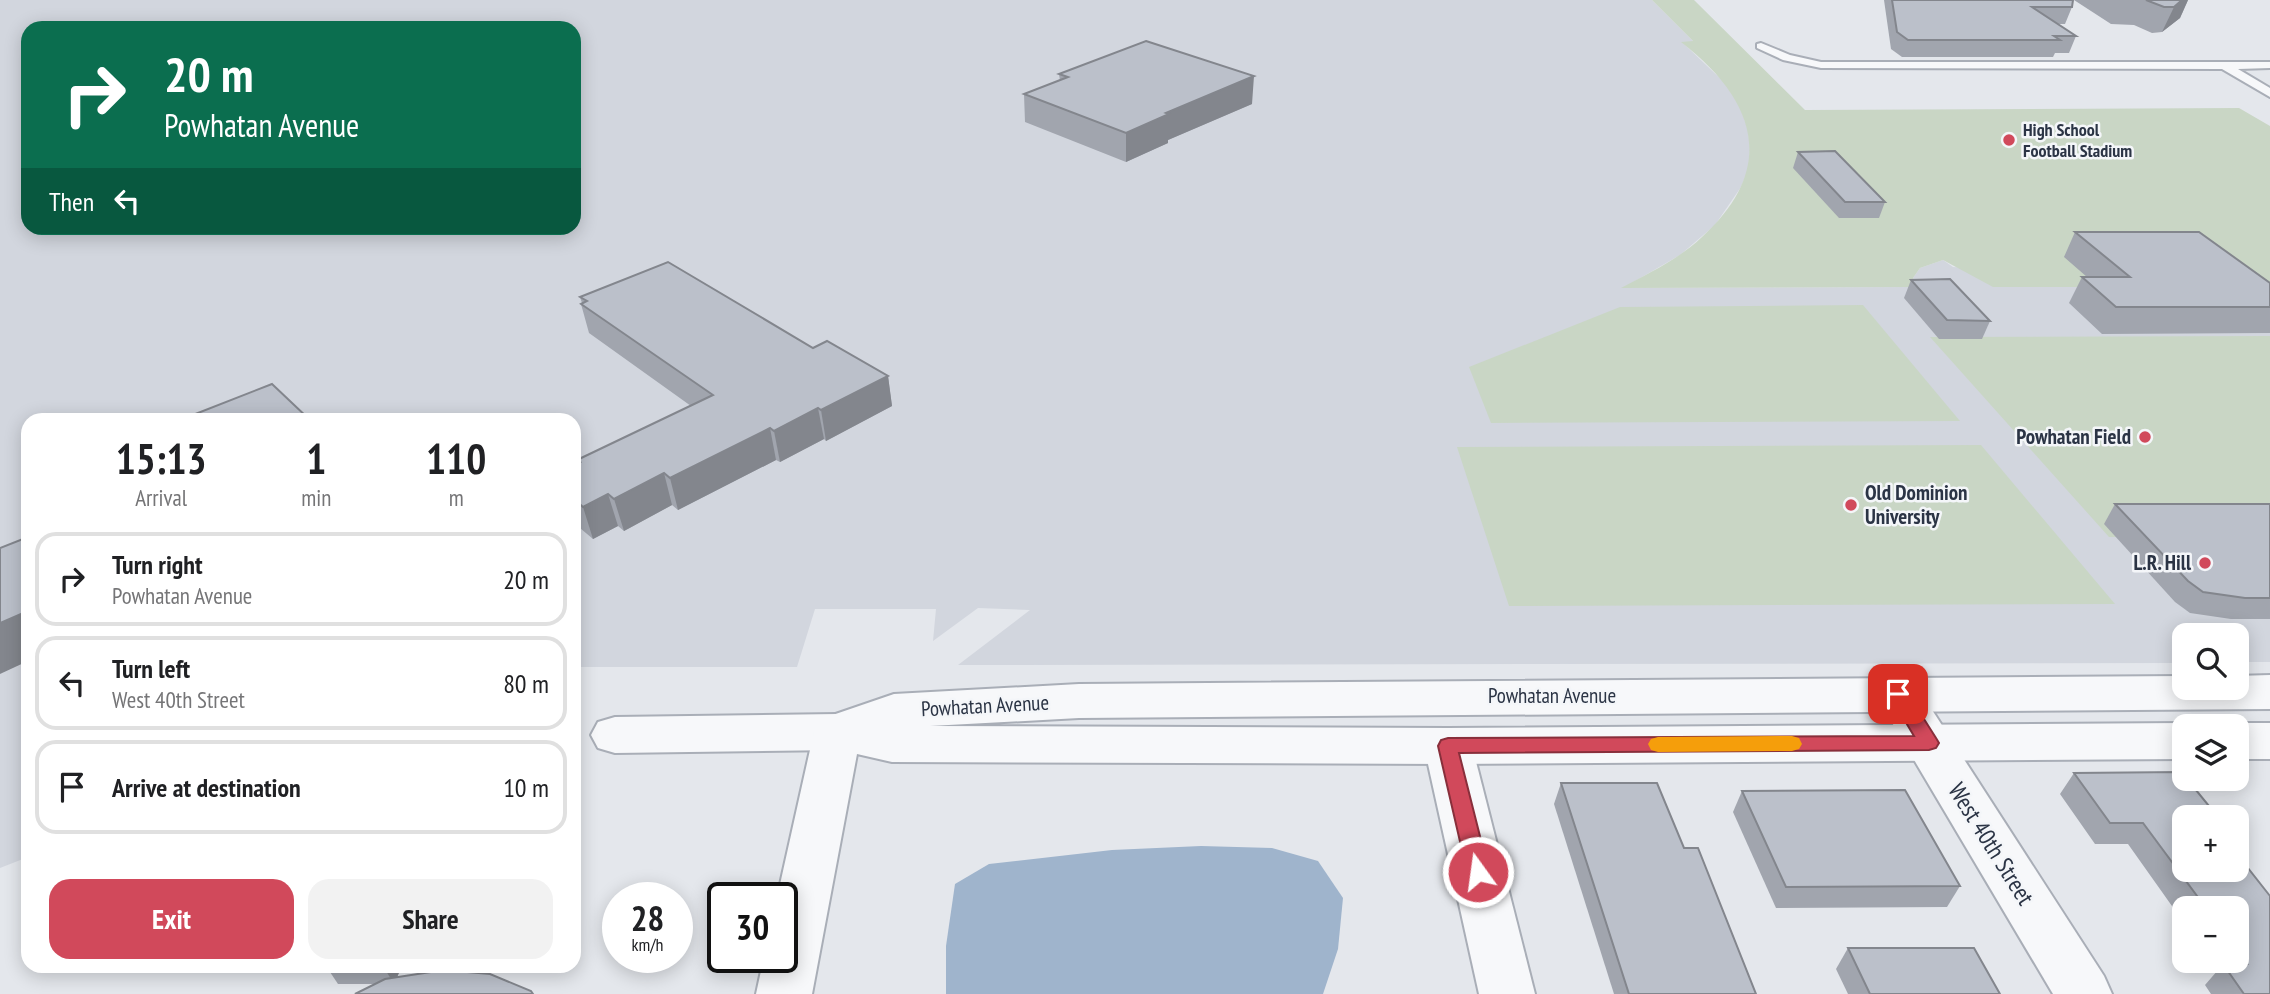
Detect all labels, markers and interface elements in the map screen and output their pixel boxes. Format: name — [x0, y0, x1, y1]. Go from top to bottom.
text: 20 m — [164, 42, 253, 106]
icon: right — [49, 49, 140, 140]
text: Powhatan Avenue — [164, 104, 359, 146]
place label: High School Football Stadium — [2023, 118, 2132, 162]
marker: High School Football Stadium — [2001, 132, 2017, 148]
icon: left — [108, 182, 146, 220]
text: Then — [49, 185, 94, 218]
place label: Powhatan Field — [2016, 423, 2131, 450]
marker: Powhatan Field — [2137, 429, 2153, 445]
text: 15:13 — [116, 431, 207, 486]
text: 1 — [306, 431, 326, 486]
text: 110 — [426, 431, 486, 486]
place label: Old Dominion University — [1865, 479, 1968, 530]
text: Arrival — [135, 483, 187, 512]
text: min — [301, 483, 331, 512]
text: m — [449, 483, 464, 512]
marker: Old Dominion University — [1843, 497, 1859, 513]
text: Turn right — [112, 548, 203, 581]
place label: L.R. Hill — [2133, 549, 2192, 576]
marker: L.R. Hill — [2197, 555, 2213, 571]
icon: right — [53, 560, 91, 598]
text: 20 m — [503, 563, 549, 596]
text: Powhatan Avenue — [112, 581, 252, 610]
map controls — [2172, 623, 2249, 973]
button: search — [2172, 623, 2249, 700]
text: Turn left — [112, 652, 190, 685]
icon: left — [53, 664, 91, 702]
pin — [1868, 664, 1928, 724]
text: 80 m — [503, 667, 549, 700]
icon: arrive — [1879, 675, 1917, 713]
street label: Powhatan Avenue — [1488, 682, 1616, 709]
text: West 40th Street — [112, 685, 245, 714]
street label: Powhatan Avenue — [920, 689, 1050, 722]
button: layers — [2172, 714, 2249, 791]
icon: arrive — [53, 768, 91, 806]
text: Arrive at destination — [112, 771, 301, 804]
text: 10 m — [503, 771, 549, 804]
street label: West 40th Street — [1942, 777, 2041, 911]
button: + — [2172, 805, 2249, 882]
position arrow — [1441, 835, 1515, 909]
button: Exit — [49, 879, 294, 959]
button: Share — [308, 879, 553, 959]
speed limit sign: 30 — [707, 882, 798, 973]
text: 28 — [631, 895, 664, 941]
button: − — [2172, 896, 2249, 973]
text: km/h — [632, 933, 663, 956]

